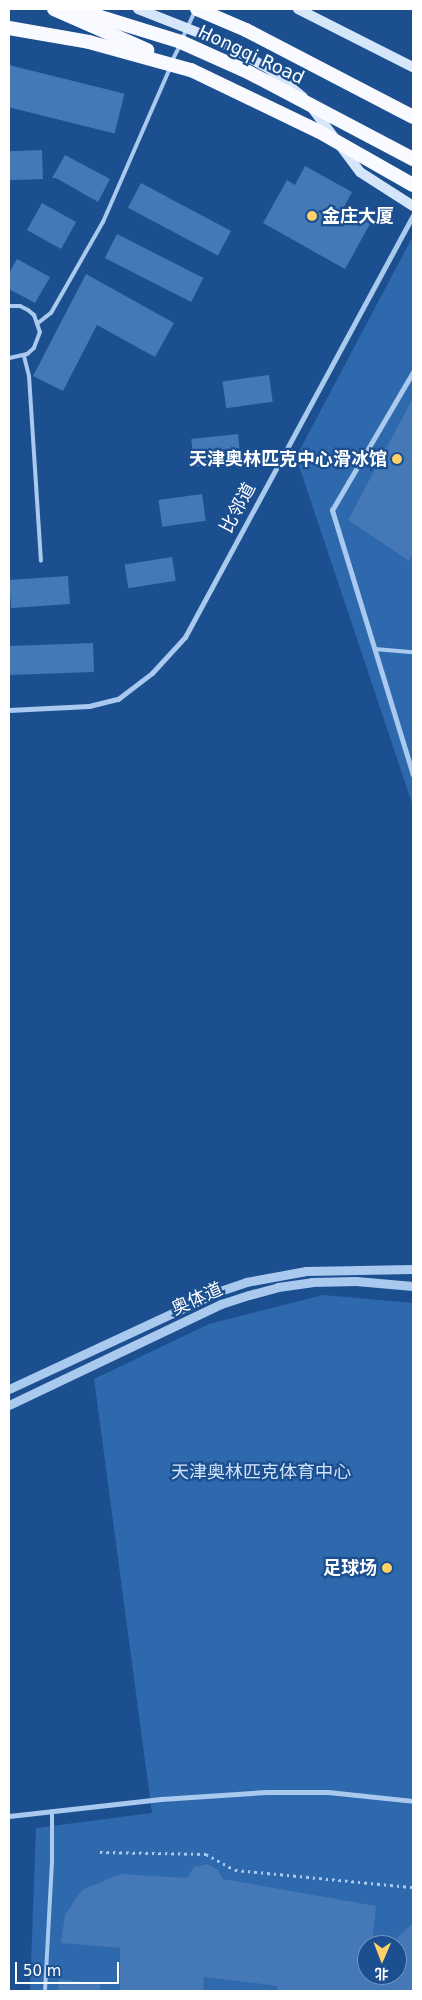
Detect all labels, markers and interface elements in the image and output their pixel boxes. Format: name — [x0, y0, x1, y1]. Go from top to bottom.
street label: Hongqi Road — [194, 21, 308, 89]
place label: 金庄大厦 — [322, 205, 394, 227]
marker: 金庄大厦 — [306, 210, 318, 222]
place label: 天津奥林匹克中心滑冰馆 — [189, 448, 387, 470]
marker: 天津奥林匹克中心滑冰馆 — [391, 453, 403, 465]
street label: 比邻道 — [216, 479, 260, 537]
street label: 奥体道 — [168, 1278, 226, 1320]
park label: 天津奥林匹克体育中心 — [171, 1461, 351, 1483]
place label: 足球场 — [323, 1557, 377, 1579]
marker: 足球场 — [381, 1562, 393, 1574]
north arrow — [357, 1935, 407, 1985]
scale bar — [18, 1952, 121, 1984]
text: 50 m — [23, 1962, 61, 1980]
text: 北 — [375, 1966, 389, 1982]

